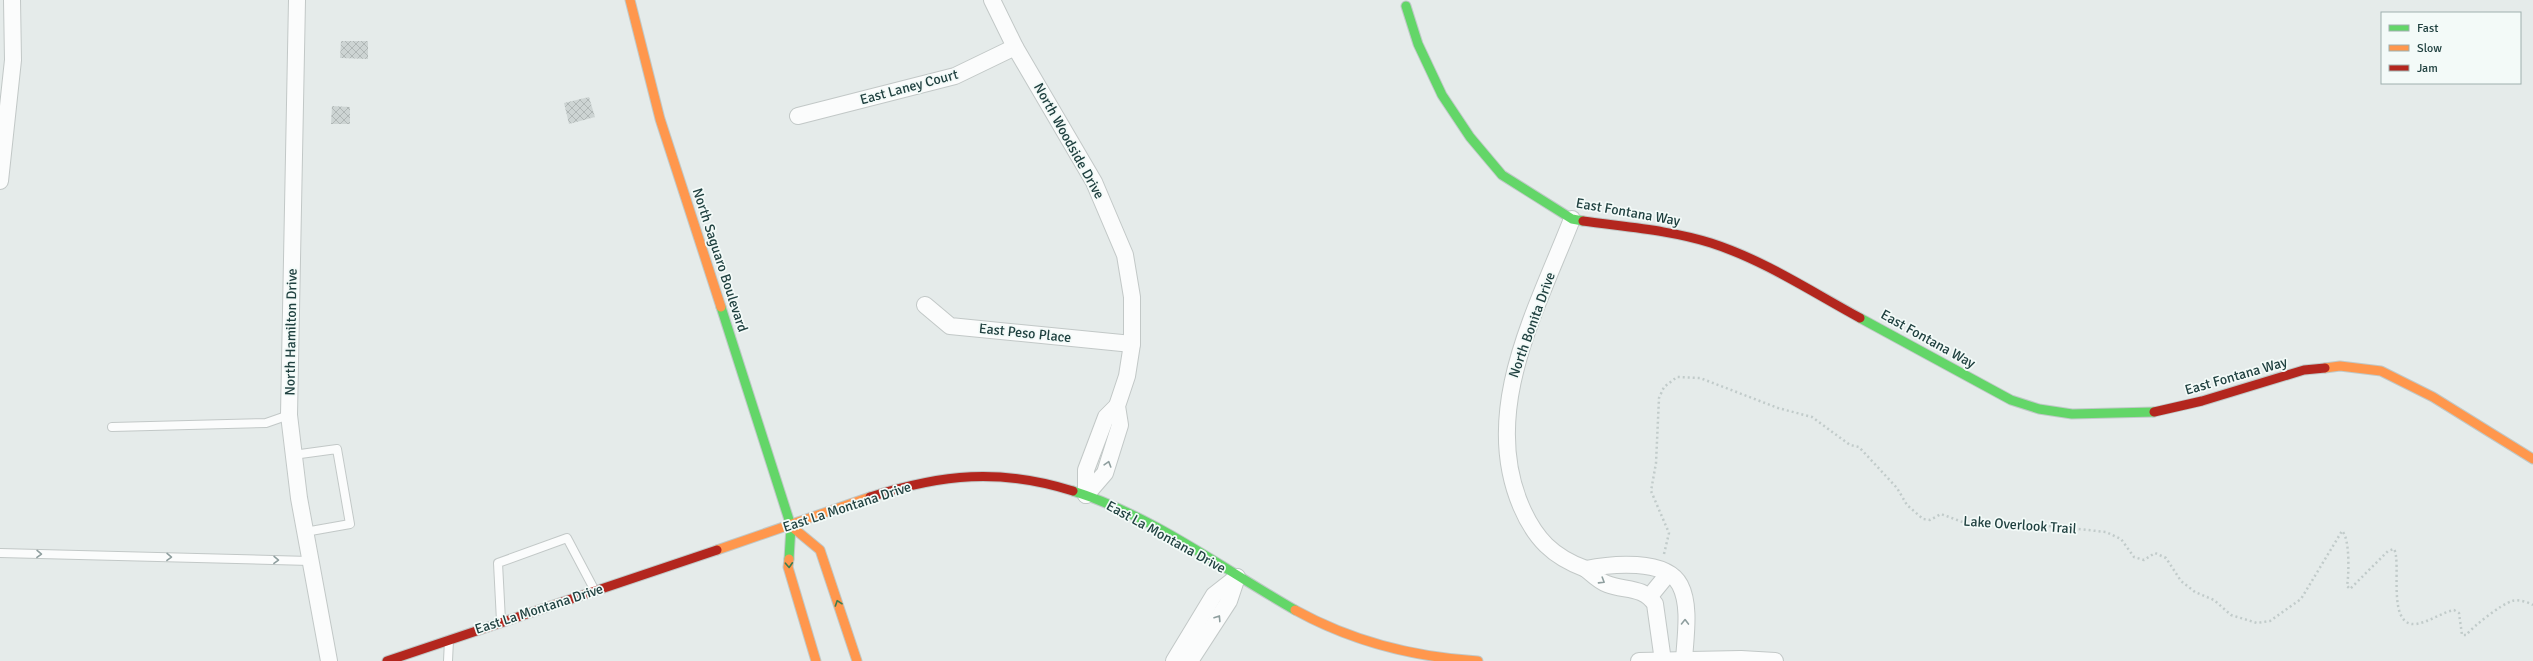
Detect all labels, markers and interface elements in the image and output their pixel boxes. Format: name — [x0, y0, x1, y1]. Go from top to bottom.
legend — [2381, 12, 2521, 84]
text: Fast — [2417, 21, 2438, 36]
text: Slow — [2417, 41, 2442, 56]
text: Jam — [2417, 61, 2438, 76]
street label: East Laney Court — [858, 66, 960, 108]
street label: North Woodside Drive — [1030, 80, 1108, 202]
street label: North Saguaro Boulevard — [689, 186, 751, 334]
street label: East Fontana Way — [1575, 194, 1682, 230]
street label: North Hamilton Drive — [281, 268, 301, 396]
street label: North Bonita Drive — [1505, 270, 1559, 380]
street label: East Fontana Way — [1878, 306, 1979, 372]
street label: East Peso Place — [978, 320, 1072, 346]
street label: East Fontana Way — [2183, 353, 2289, 399]
one-way arrow — [1103, 461, 1112, 468]
street label: East La Montana Drive — [781, 478, 913, 536]
street label: East La Montana Drive — [1103, 497, 1229, 577]
street label: Lake Overlook Trail — [1963, 513, 2077, 537]
one-way arrow — [36, 550, 42, 558]
one-way arrow — [166, 553, 172, 561]
one-way arrow — [273, 556, 279, 564]
one-way arrow — [784, 562, 793, 568]
one-way arrow — [1598, 576, 1605, 583]
street label: East La Montana Drive — [473, 580, 605, 638]
one-way arrow — [835, 600, 843, 607]
one-way arrow — [1213, 616, 1220, 623]
one-way arrow — [1681, 619, 1689, 625]

